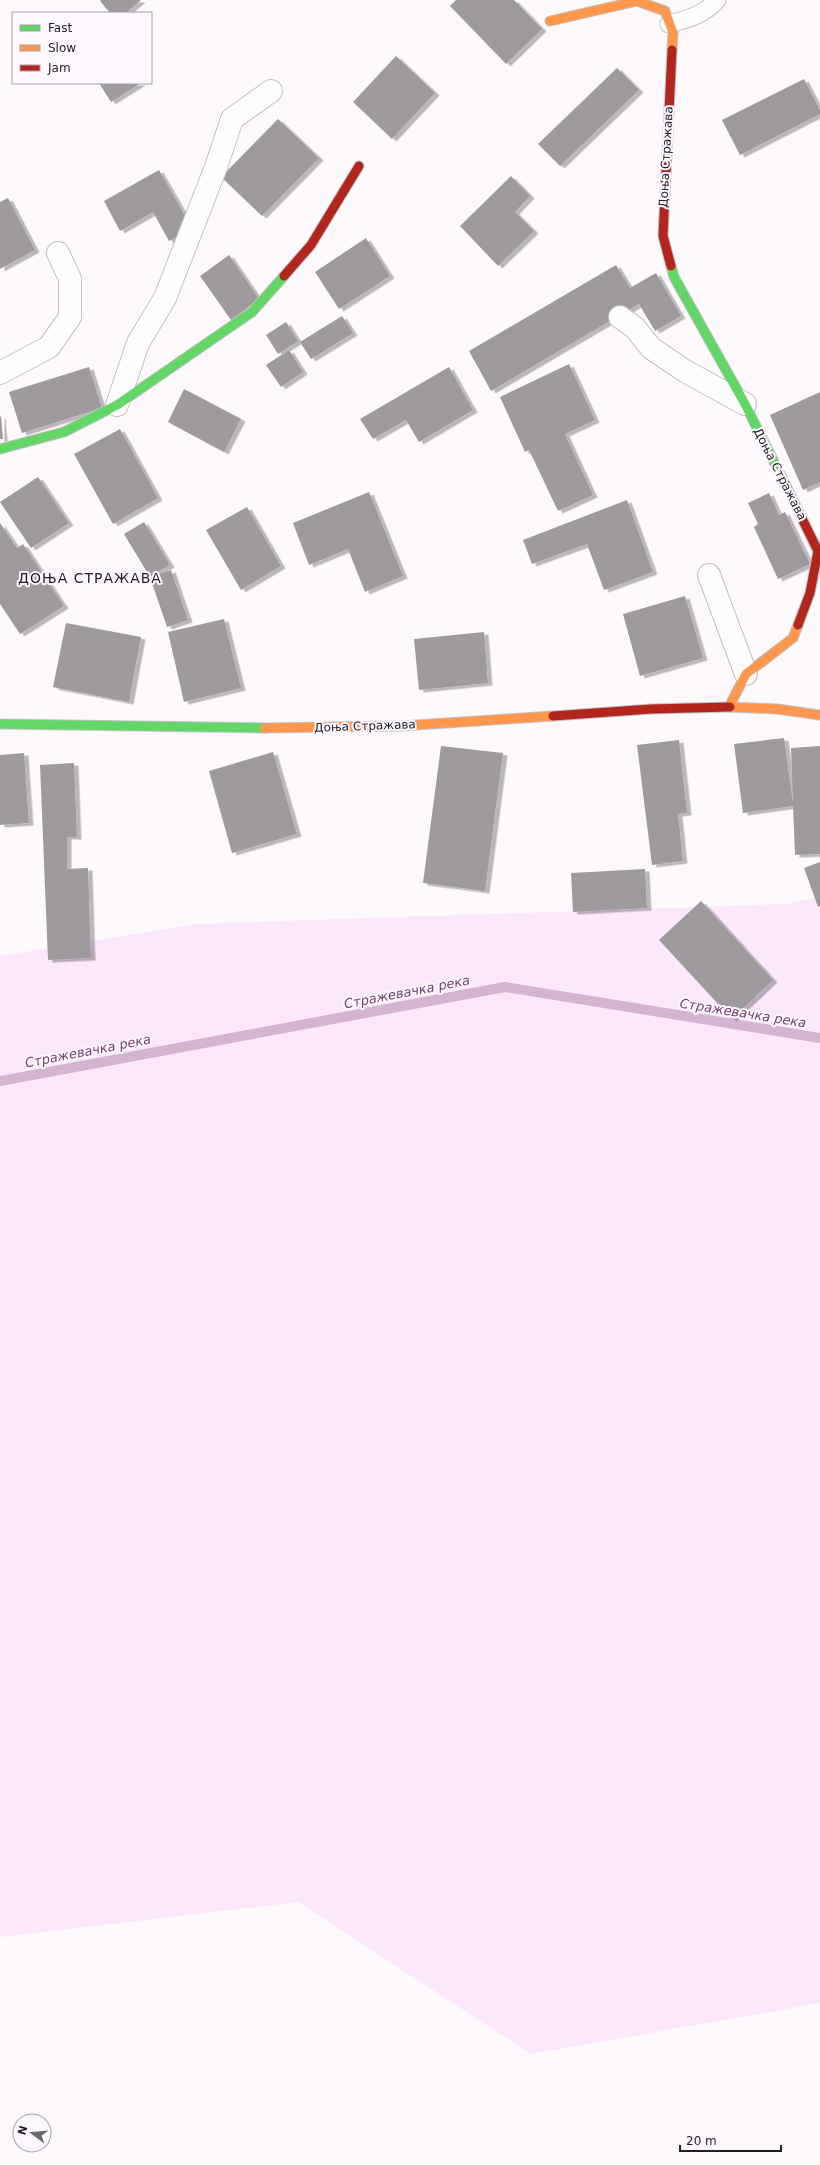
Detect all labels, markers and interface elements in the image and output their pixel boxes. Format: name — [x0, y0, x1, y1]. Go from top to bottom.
legend — [12, 12, 152, 84]
text: Fast — [48, 21, 72, 35]
text: Slow — [48, 41, 76, 55]
text: Jam — [47, 61, 71, 75]
street label: Доња Стражава — [656, 106, 676, 208]
street label: Доња Стражава — [751, 426, 809, 522]
district label: ДОЊА СТРАЖАВА — [18, 570, 162, 586]
street label: Доња Стражава — [314, 717, 416, 735]
water label: Стражевачка река — [343, 972, 471, 1012]
water label: Стражевачка река — [679, 996, 807, 1030]
water label: Стражевачка река — [24, 1031, 152, 1071]
north arrow — [12, 2113, 52, 2153]
text: N — [15, 2124, 30, 2137]
scale bar — [680, 2127, 781, 2153]
text: 20 m — [686, 2134, 717, 2148]

